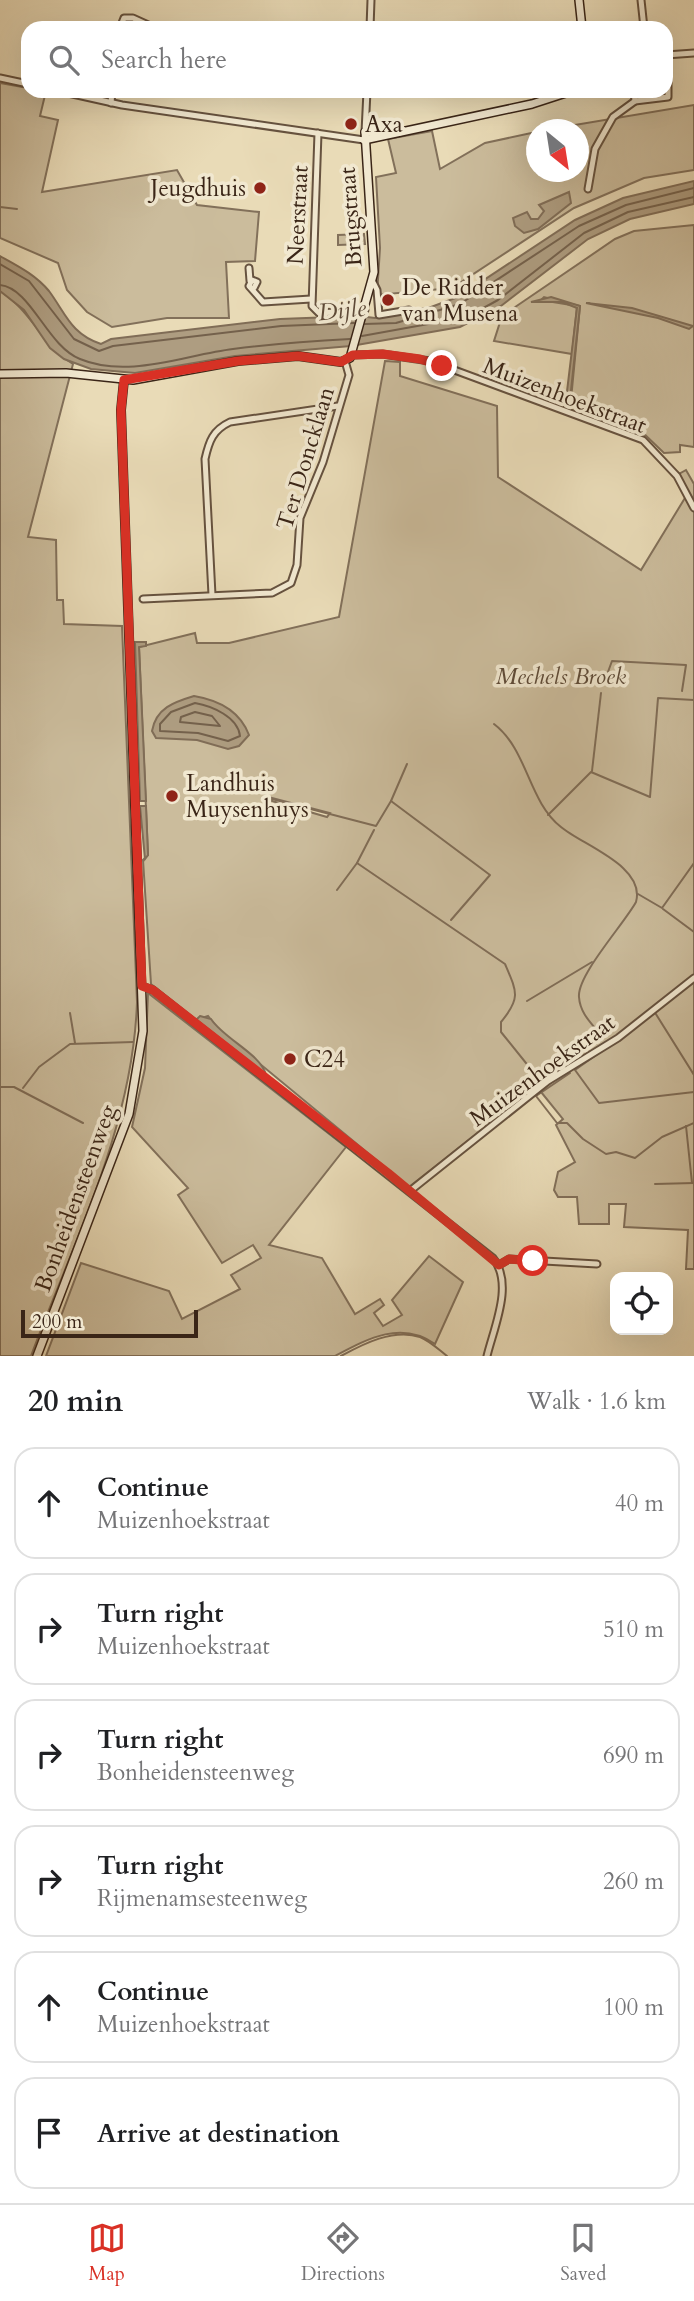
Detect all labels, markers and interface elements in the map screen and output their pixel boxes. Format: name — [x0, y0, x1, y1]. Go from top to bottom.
search box — [21, 21, 673, 98]
icon: search — [45, 41, 83, 79]
text: Search here — [101, 42, 227, 77]
place label: Axa — [365, 109, 403, 140]
marker: Axa — [343, 116, 359, 132]
north arrow — [526, 119, 589, 182]
street label: Neerstraat — [279, 165, 316, 265]
street label: Brugstraat — [332, 166, 369, 268]
place label: Jeugdhuis — [148, 173, 246, 204]
marker: Jeugdhuis — [252, 180, 268, 196]
place label: De Ridder van Musena — [402, 272, 518, 329]
water label: Dijle — [316, 291, 368, 329]
marker: De Ridder van Musena — [380, 292, 396, 308]
route end — [426, 350, 457, 381]
street label: Muizenhoekstraat — [479, 350, 651, 441]
street label: Ter Doncklaan — [269, 383, 342, 533]
park label: Mechels Broek — [496, 661, 627, 692]
place label: Landhuis Muysenhuys — [186, 768, 309, 825]
marker: Landhuis Muysenhuys — [164, 788, 180, 804]
street label: Muizenhoekstraat — [463, 1007, 621, 1134]
place label: C24 — [304, 1044, 345, 1075]
marker: C24 — [282, 1051, 298, 1067]
street label: Bonheidensteenweg — [27, 1100, 124, 1296]
route start — [517, 1245, 548, 1276]
map controls — [610, 1272, 673, 1335]
button: locate — [610, 1272, 673, 1335]
scale bar — [21, 1307, 198, 1339]
text: 200 m — [32, 1309, 82, 1335]
text: 20 min — [28, 1381, 123, 1422]
text: Walk · 1.6 km — [527, 1386, 666, 1417]
text: Continue — [97, 1470, 209, 1505]
icon: ahead — [30, 1484, 68, 1522]
text: 40 m — [615, 1488, 664, 1519]
text: Muizenhoekstraat — [97, 1505, 270, 1536]
text: Turn right — [97, 1596, 224, 1631]
icon: right — [30, 1610, 68, 1648]
text: 510 m — [603, 1614, 664, 1645]
text: Muizenhoekstraat — [97, 1631, 270, 1662]
text: Turn right — [97, 1722, 224, 1757]
icon: right — [30, 1736, 68, 1774]
text: 690 m — [603, 1740, 664, 1771]
text: Bonheidensteenweg — [97, 1757, 294, 1788]
text: Turn right — [97, 1848, 224, 1883]
icon: right — [30, 1862, 68, 1900]
text: 260 m — [603, 1866, 664, 1897]
text: Rijmenamsesteenweg — [97, 1883, 307, 1914]
text: Continue — [97, 1974, 209, 2009]
icon: ahead — [30, 1988, 68, 2026]
text: 100 m — [603, 1992, 664, 2023]
text: Muizenhoekstraat — [97, 2009, 270, 2040]
icon: arrive — [30, 2114, 68, 2152]
text: Arrive at destination — [97, 2116, 340, 2151]
tab: Map — [88, 2219, 126, 2287]
tab: Directions — [301, 2219, 385, 2287]
tab: Saved — [560, 2219, 606, 2287]

